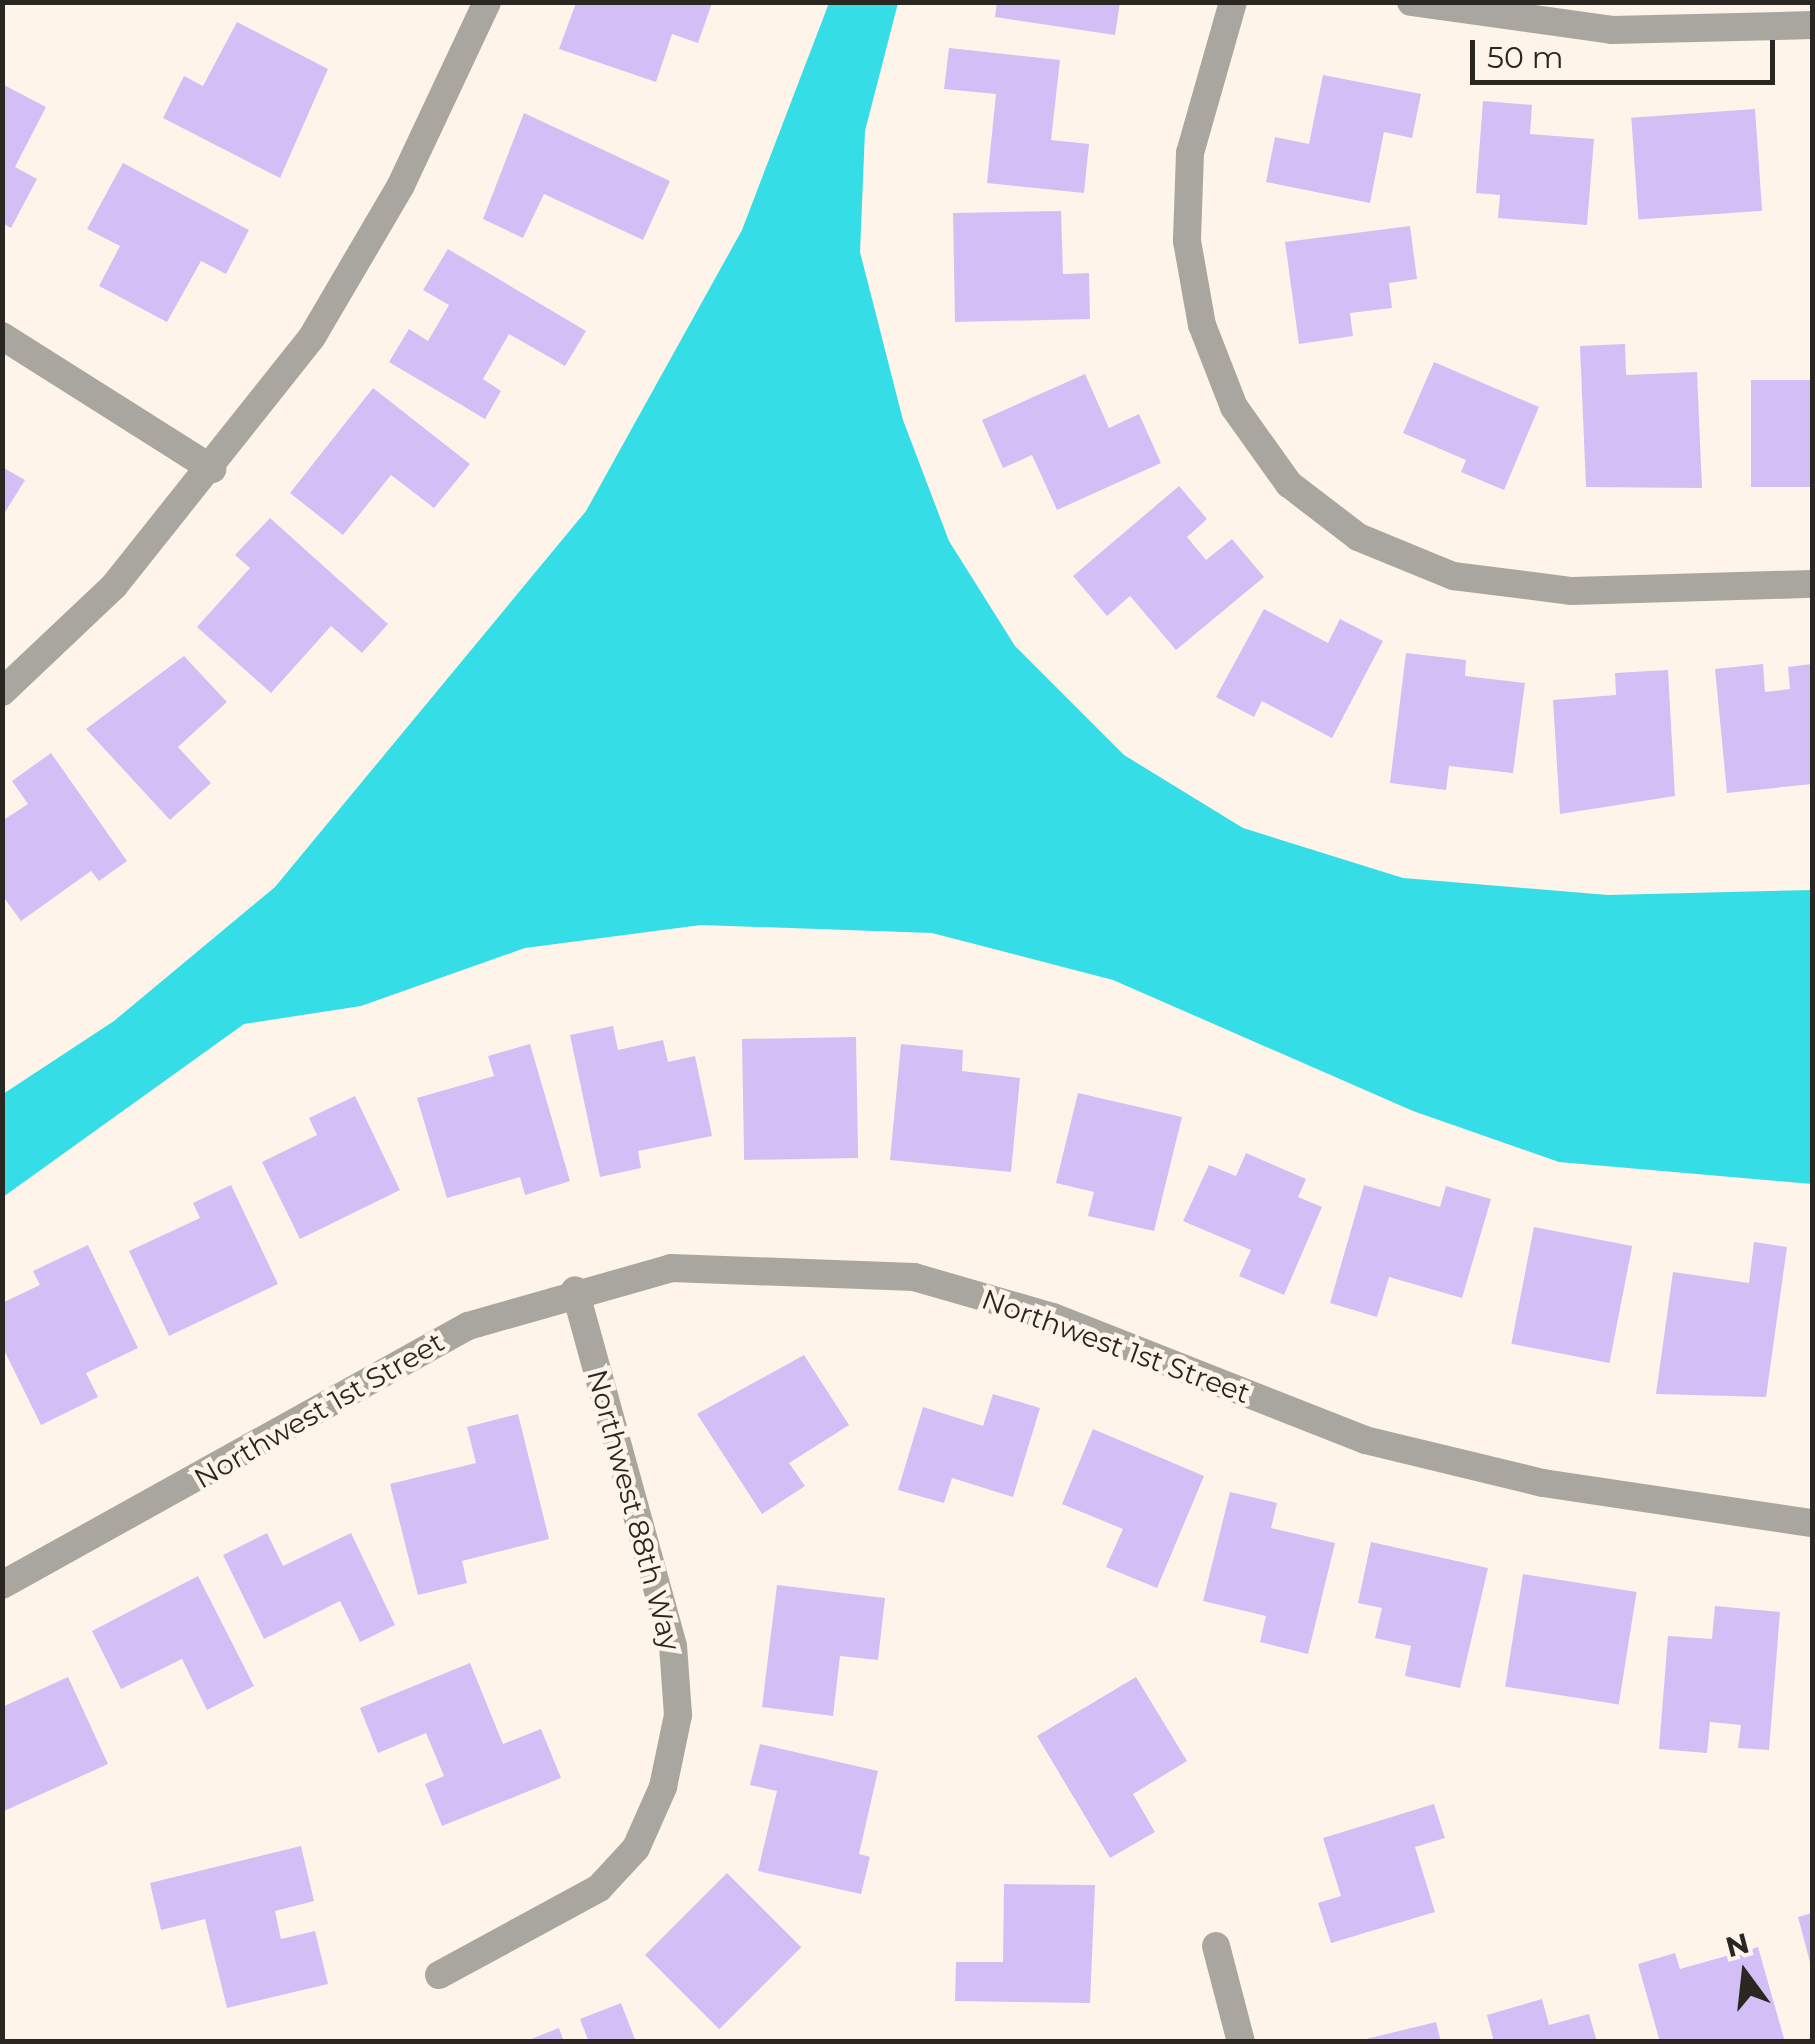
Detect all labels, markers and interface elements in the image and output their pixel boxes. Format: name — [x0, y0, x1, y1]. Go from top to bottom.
scale bar — [1475, 20, 1780, 82]
text: 50 m — [1487, 39, 1564, 76]
street label: Northwest 1st Street — [977, 1282, 1255, 1410]
street label: Northwest 1st Street — [188, 1325, 450, 1495]
street label: Northwest 88th Way — [580, 1366, 688, 1654]
north arrow — [1695, 1924, 1795, 2024]
text: N — [1722, 1926, 1753, 1964]

